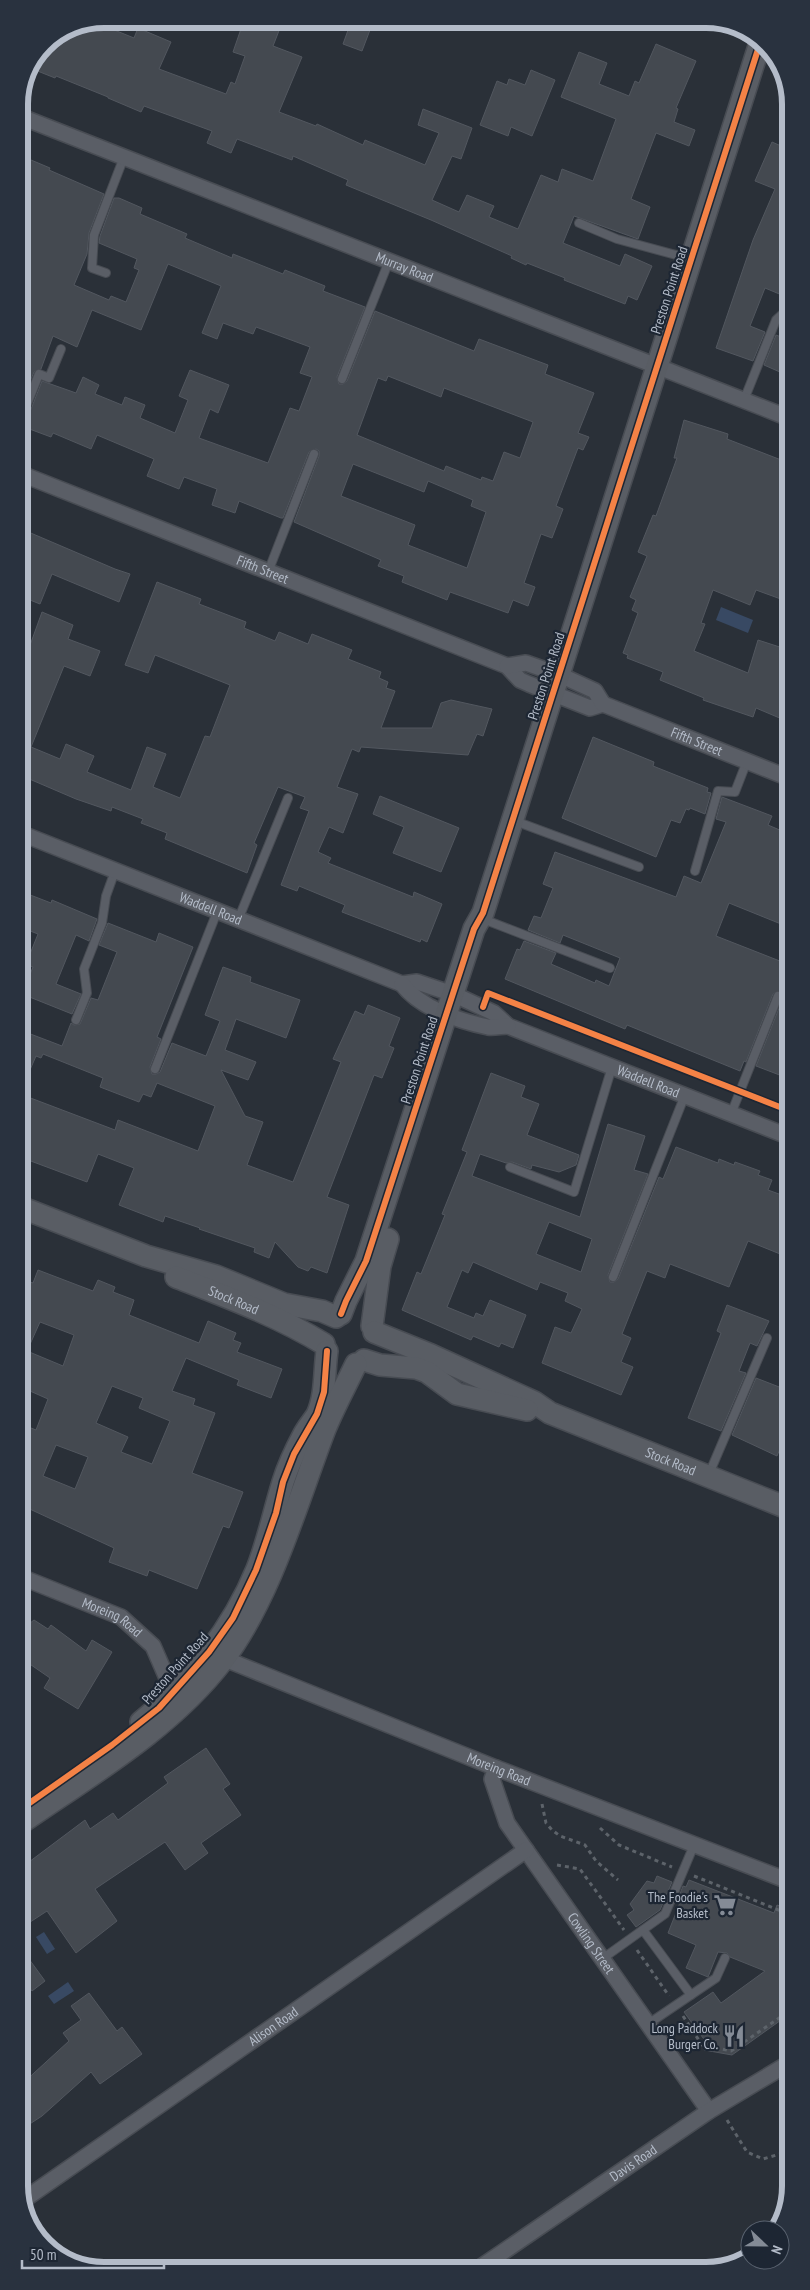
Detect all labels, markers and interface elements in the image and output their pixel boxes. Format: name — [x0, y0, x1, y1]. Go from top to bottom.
street label: Preston Point Road — [646, 244, 692, 336]
street label: Murray Road — [373, 248, 436, 287]
street label: Fifth Street — [234, 551, 291, 588]
street label: Preston Point Road — [523, 630, 569, 722]
street label: Fifth Street — [668, 723, 725, 760]
street label: Waddell Road — [177, 888, 245, 929]
street label: Preston Point Road — [396, 1014, 442, 1106]
street label: Waddell Road — [614, 1061, 682, 1102]
street label: Stock Road — [206, 1282, 262, 1318]
street label: Stock Road — [643, 1443, 698, 1479]
street label: Moreing Road — [80, 1593, 146, 1641]
street label: Preston Point Road — [138, 1628, 212, 1708]
street label: Moreing Road — [465, 1748, 533, 1790]
place label: The Foodie's Basket — [648, 1888, 708, 1922]
supermarket icon: The Foodie's Basket — [712, 1892, 738, 1918]
street label: Cowling Street — [564, 1909, 619, 1977]
street label: Alison Road — [245, 2003, 302, 2050]
place label: Long Paddock Burger Co. — [651, 2019, 719, 2053]
restaurant icon: Long Paddock Burger Co. — [721, 2023, 747, 2049]
street label: Davis Road — [606, 2140, 660, 2185]
north arrow — [740, 2220, 790, 2270]
scale bar — [22, 2238, 165, 2270]
text: N — [767, 2243, 787, 2257]
text: 50 m — [30, 2245, 56, 2264]

